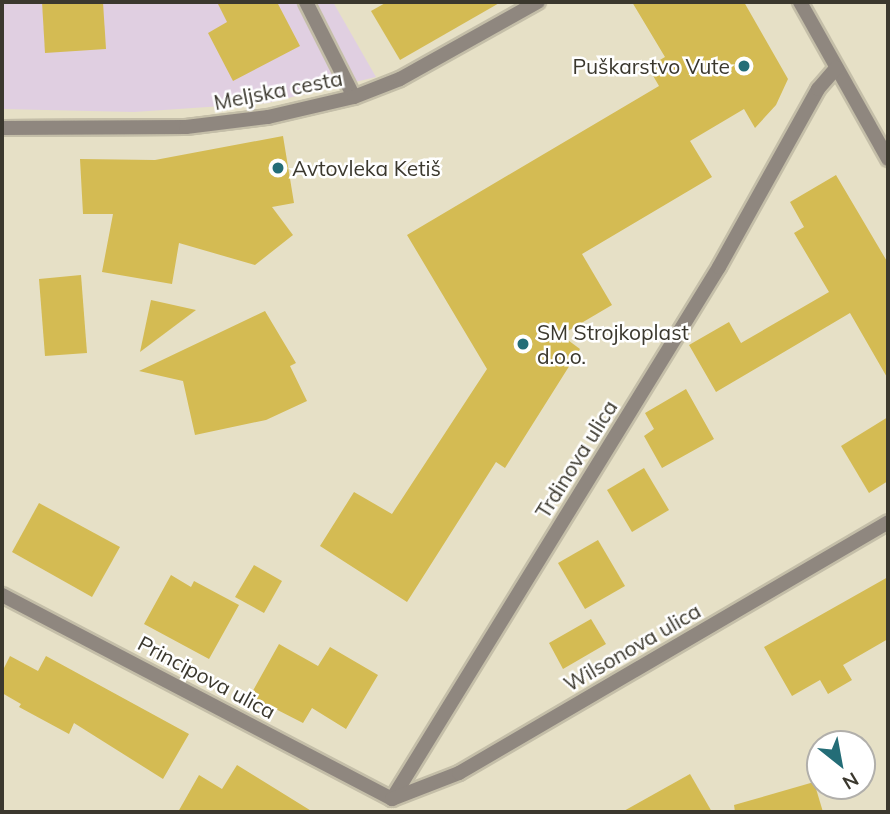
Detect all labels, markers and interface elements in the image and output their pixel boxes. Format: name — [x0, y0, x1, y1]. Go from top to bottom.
place label: Puškarstvo Vute — [572, 53, 730, 79]
marker: Puškarstvo Vute — [736, 58, 752, 74]
street label: Meljska cesta — [212, 65, 344, 115]
place label: Avtovleka Ketiš — [292, 155, 441, 181]
marker: Avtovleka Ketiš — [270, 160, 286, 176]
place label: SM Strojkoplast d.o.o. — [537, 319, 689, 369]
marker: SM Strojkoplast d.o.o. — [515, 336, 531, 352]
street label: Trdinova ulica — [530, 395, 622, 523]
street label: Wilsonova ulica — [559, 598, 705, 696]
street label: Principova ulica — [134, 630, 280, 724]
north arrow — [806, 730, 876, 800]
text: N — [838, 767, 863, 795]

